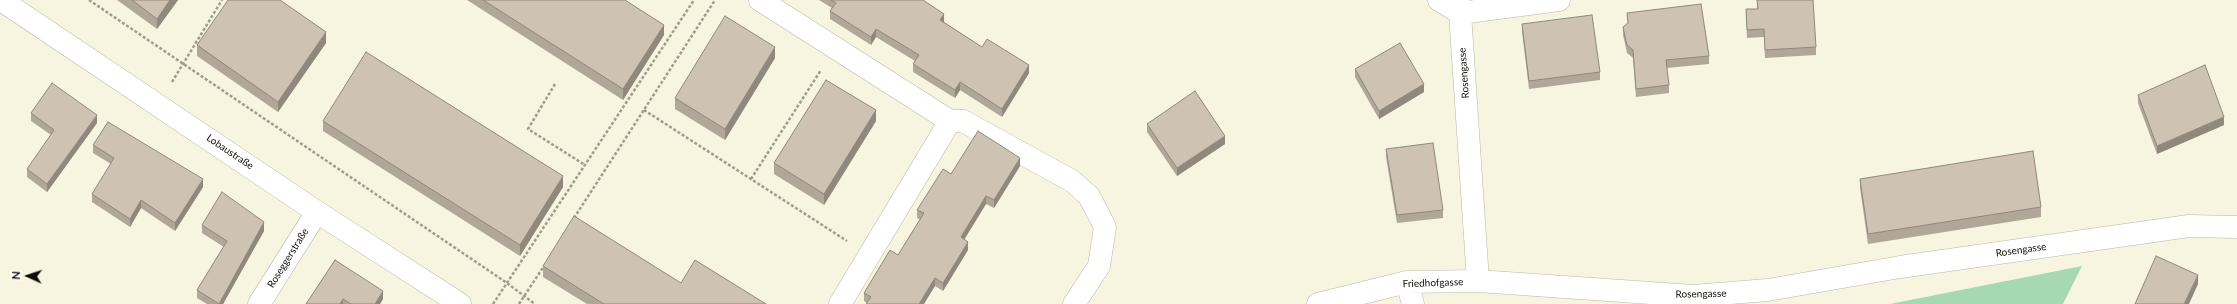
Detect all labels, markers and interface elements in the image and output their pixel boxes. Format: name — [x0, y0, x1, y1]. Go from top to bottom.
street label: Rosengasse — [1456, 47, 1472, 99]
street label: Lobaustraße — [204, 132, 256, 172]
street label: Roseggerstraße — [265, 226, 311, 290]
street label: Rosengasse — [1995, 241, 2047, 259]
north arrow — [8, 256, 48, 296]
text: N — [9, 271, 22, 280]
street label: Friedhofgasse — [1402, 276, 1464, 290]
street label: Rosengasse — [1675, 288, 1727, 300]

